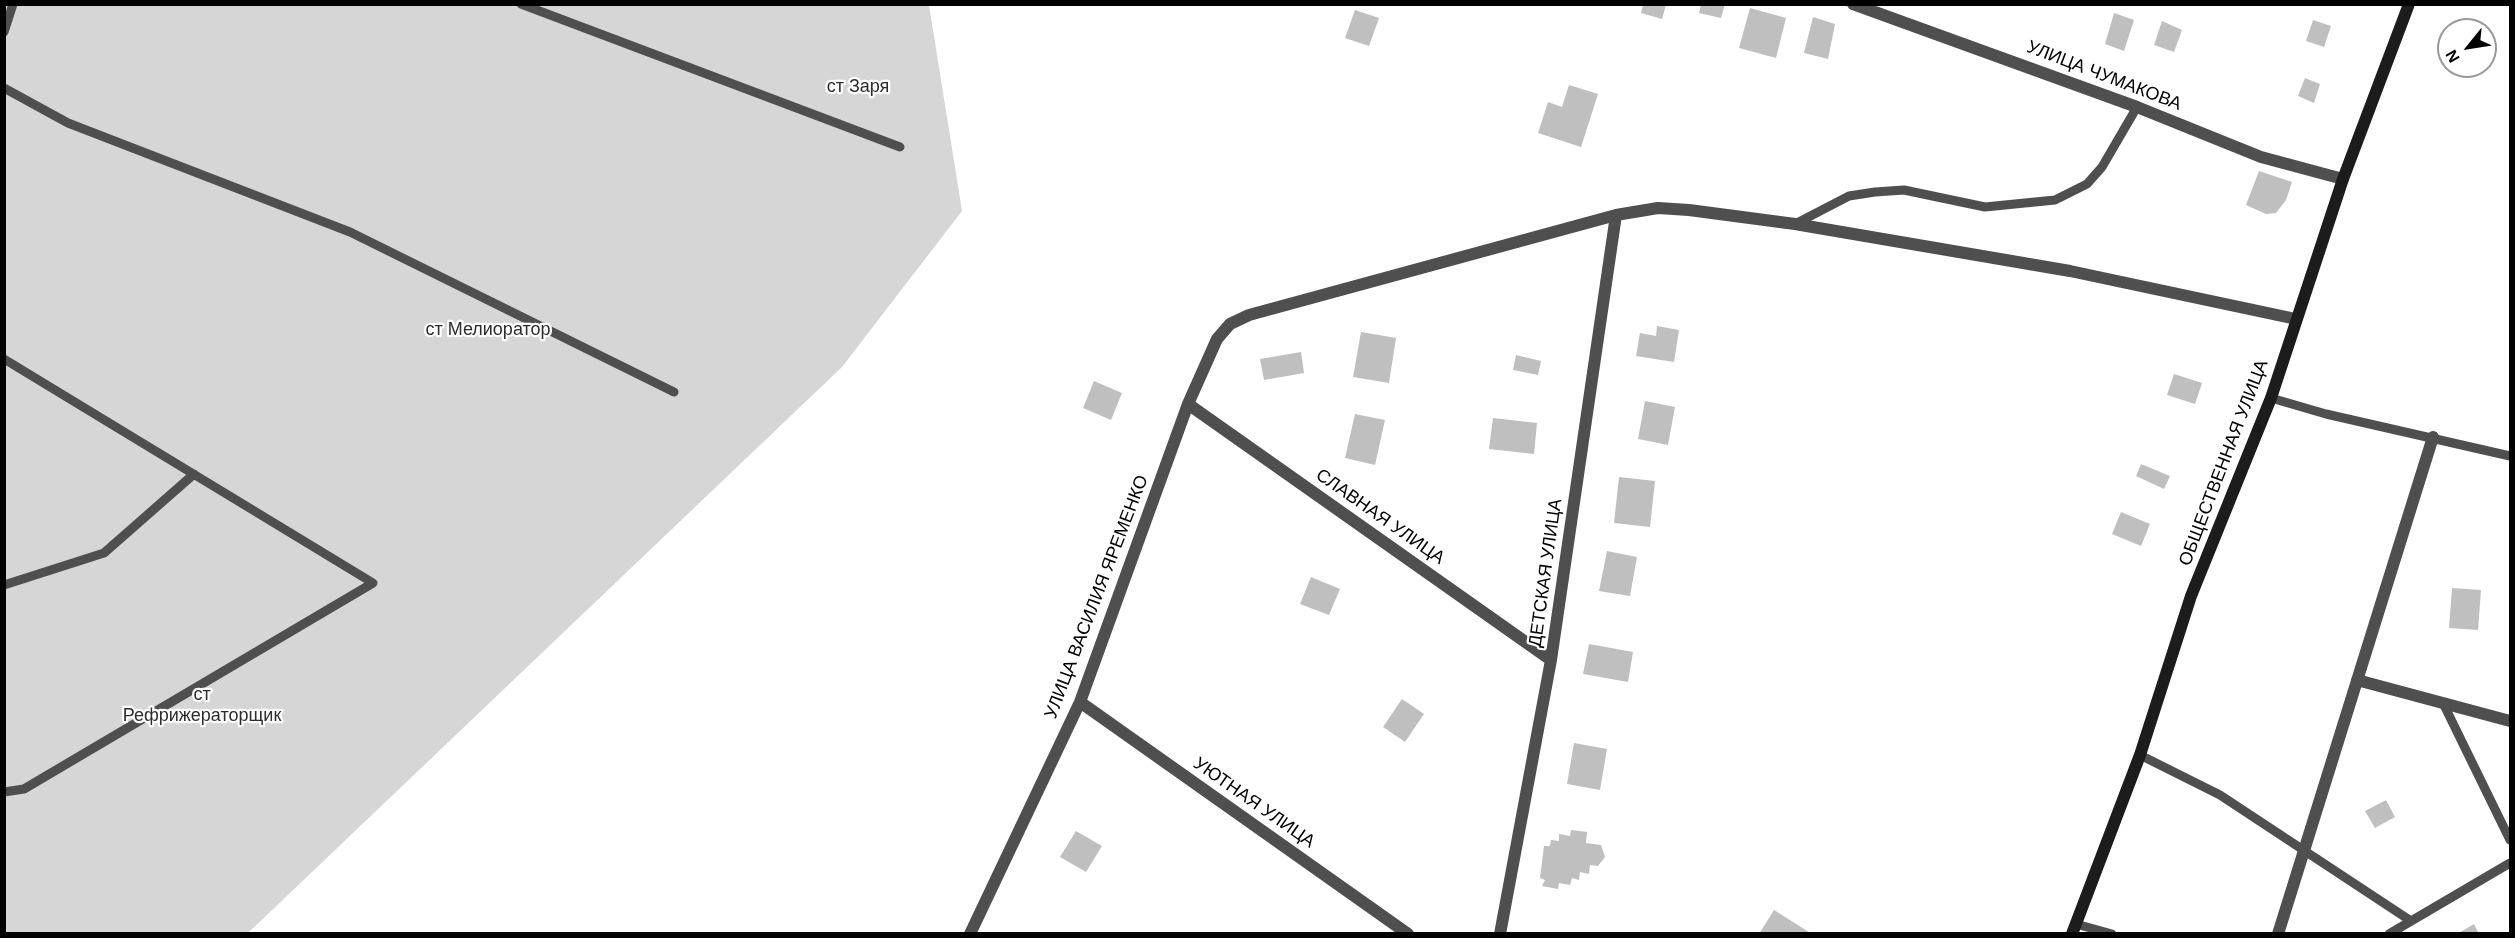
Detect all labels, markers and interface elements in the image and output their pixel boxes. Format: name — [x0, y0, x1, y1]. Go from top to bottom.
north arrow — [2437, 18, 2497, 78]
street label: УЛИЦА ЧУМАКОВА — [2024, 37, 2184, 115]
text: N — [2442, 47, 2463, 66]
park label: ст Заря — [827, 76, 889, 98]
park label: ст Мелиоратор — [425, 319, 551, 341]
street label: ОБЩЕСТВЕННАЯ УЛИЦА — [2175, 357, 2273, 569]
street label: СЛАВНАЯ УЛИЦА — [1311, 465, 1449, 569]
street label: УЛИЦА ВАСИЛИЯ ЯРЕМЕНКО — [1041, 472, 1153, 722]
street label: ДЕТСКАЯ УЛИЦА — [1525, 497, 1567, 649]
park label: ст Рефрижераторщик — [123, 684, 281, 726]
street label: УЮТНАЯ УЛИЦА — [1189, 753, 1319, 853]

